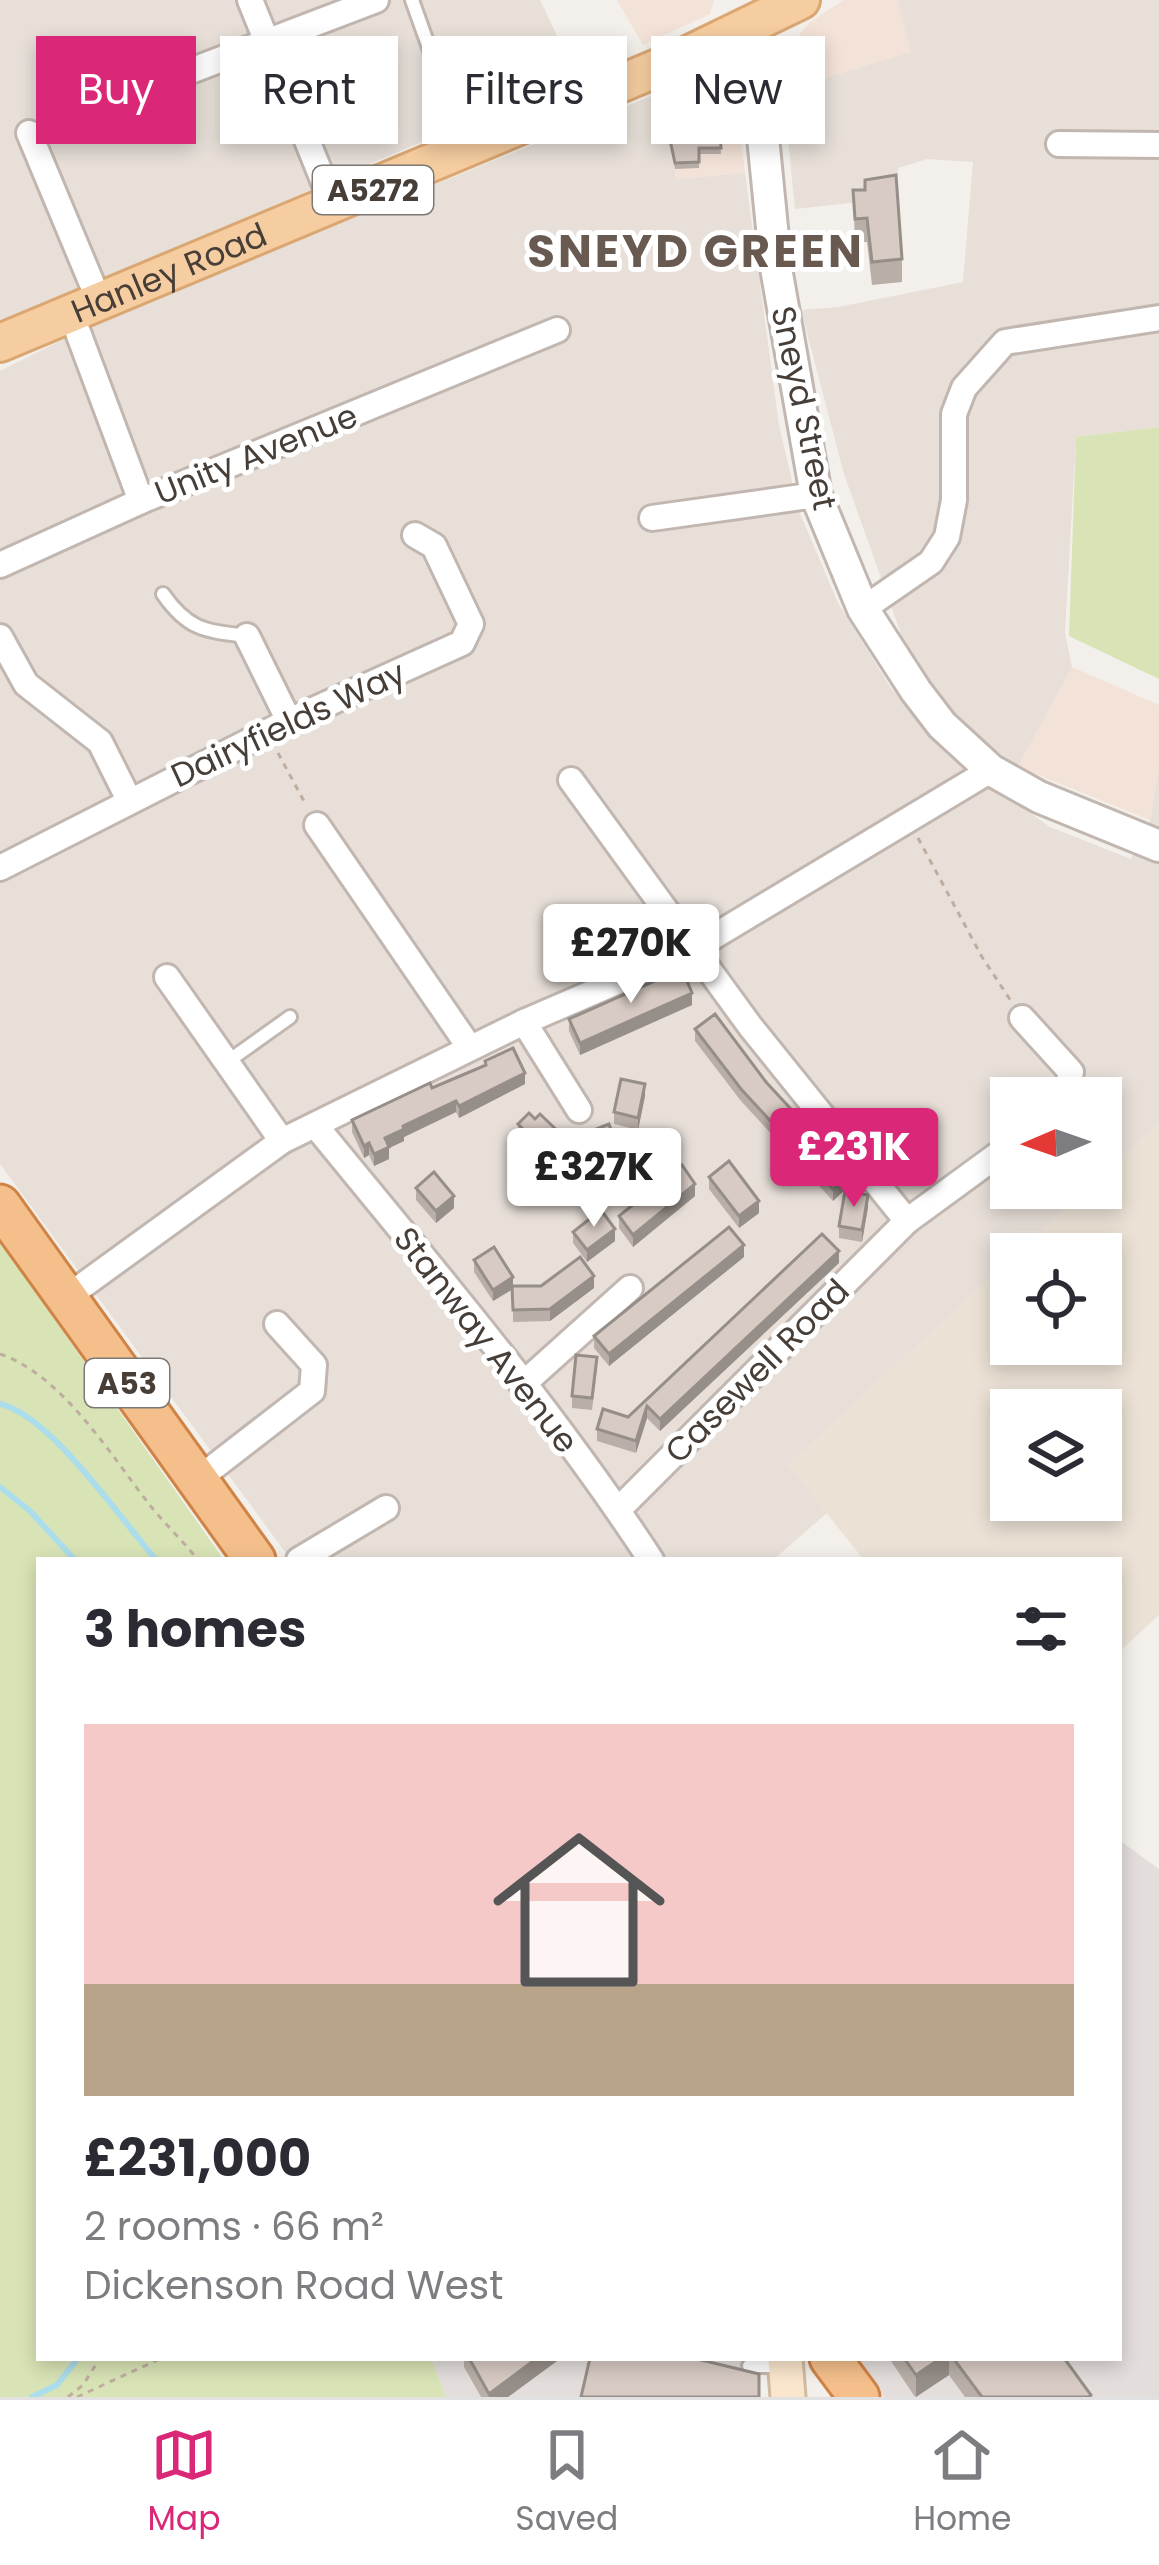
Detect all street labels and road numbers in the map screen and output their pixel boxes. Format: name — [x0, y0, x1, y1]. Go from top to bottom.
road number: A5272 — [313, 166, 433, 214]
street label: Hanley Road — [64, 211, 274, 334]
street label: Sneyd Street — [759, 302, 849, 514]
street label: Unity Avenue — [148, 392, 364, 516]
street label: Dairyfields Way — [163, 649, 413, 799]
street label: Stanway Avenue — [383, 1217, 589, 1463]
street label: Casewell Road — [654, 1268, 860, 1474]
road number: A53 — [85, 1359, 169, 1407]

